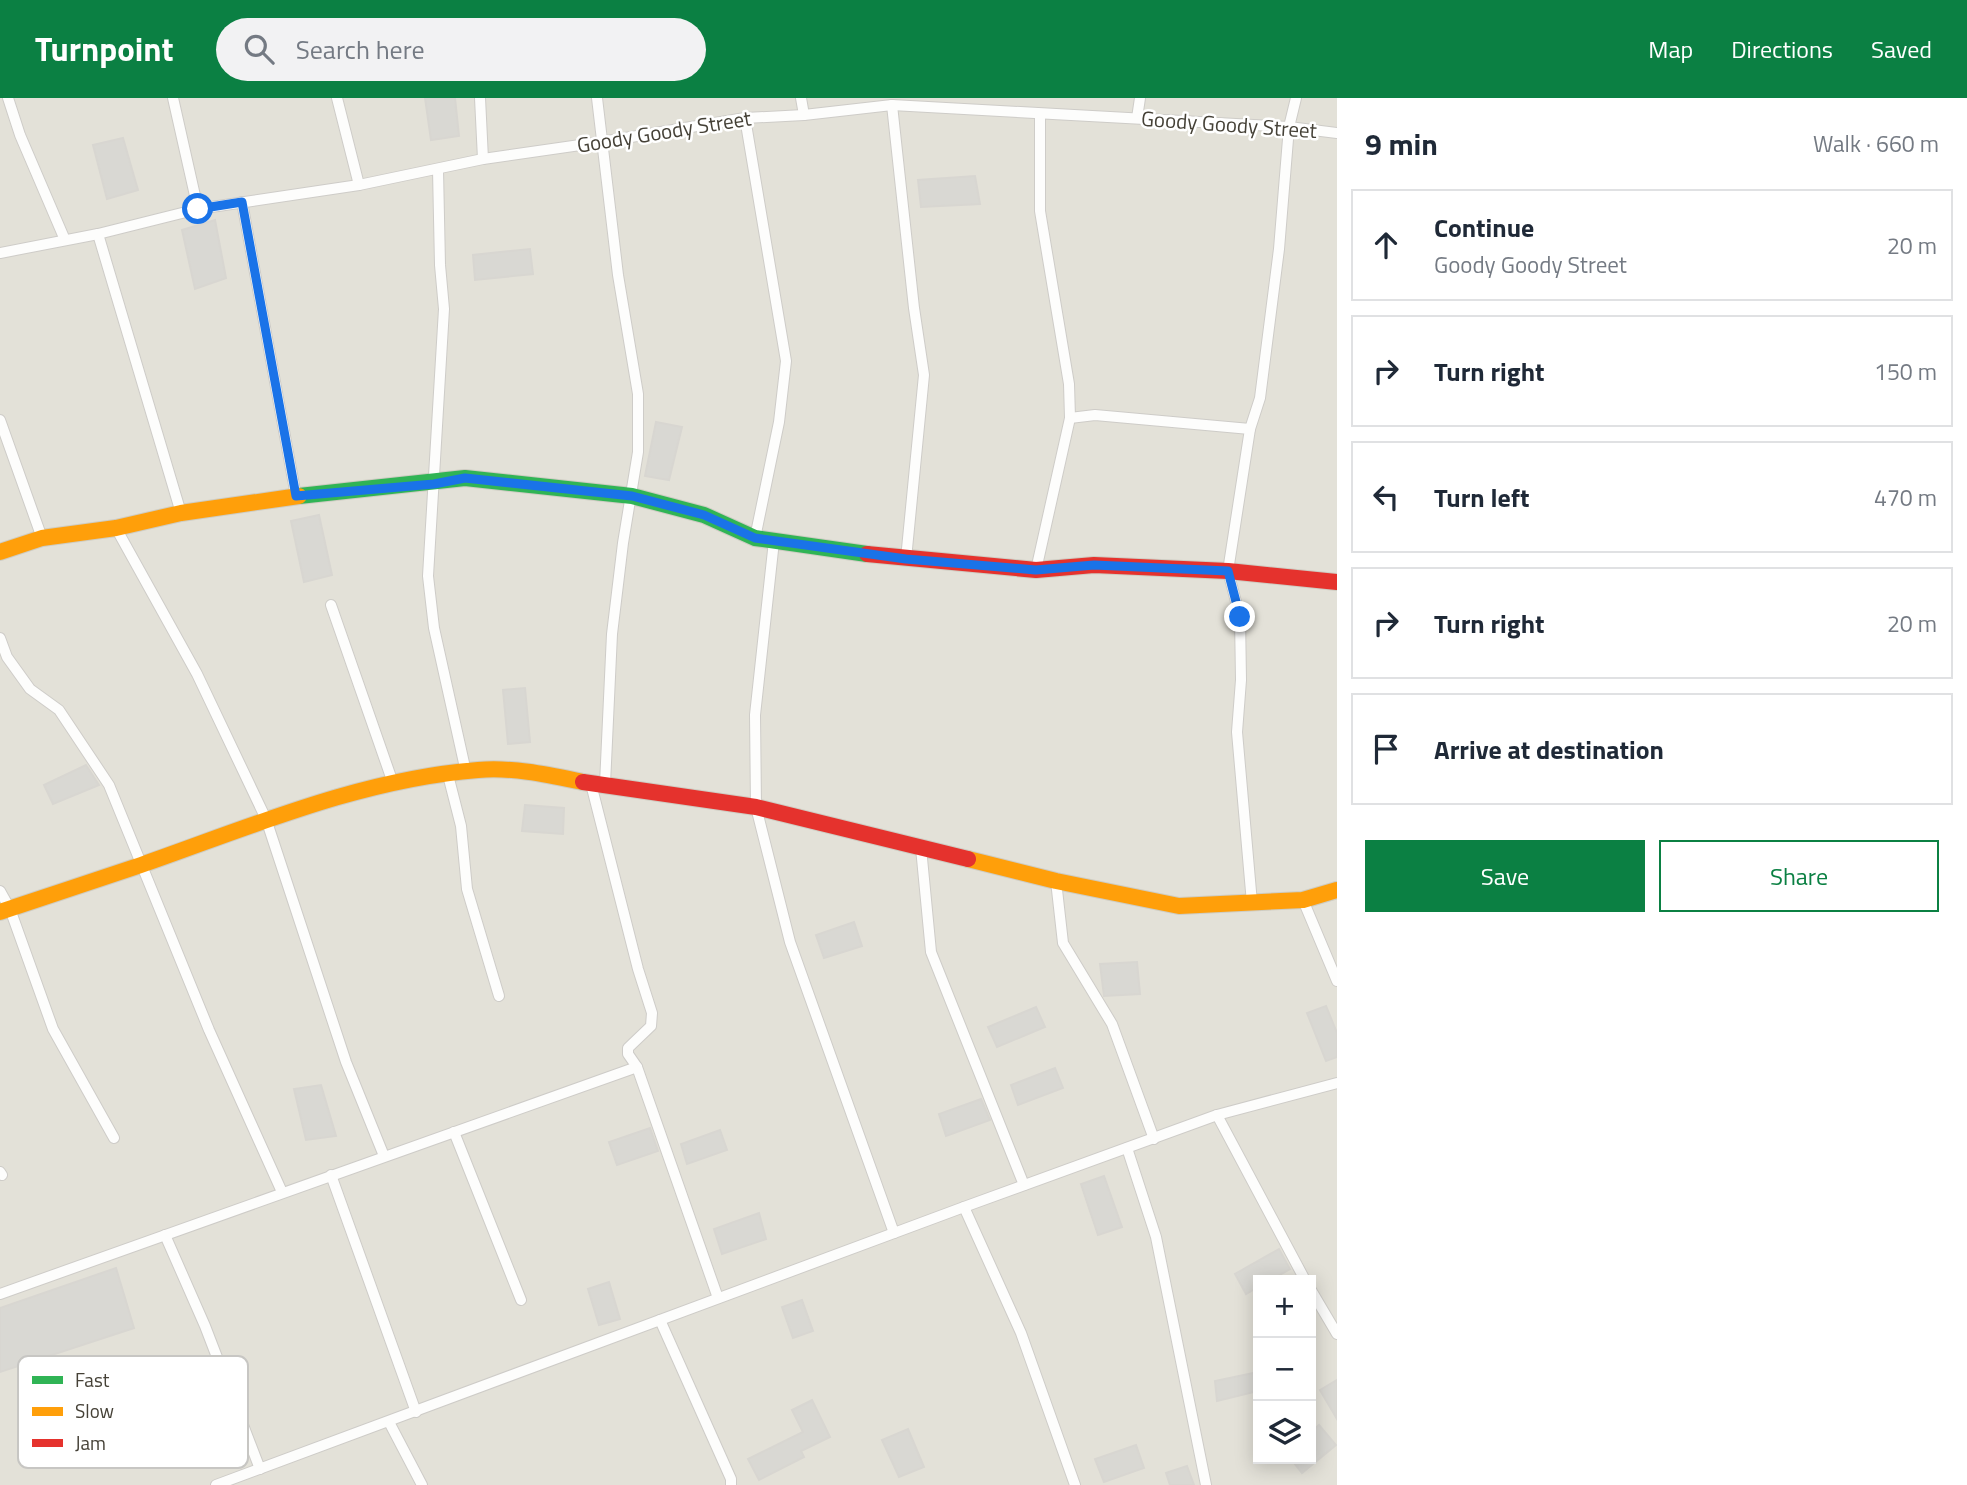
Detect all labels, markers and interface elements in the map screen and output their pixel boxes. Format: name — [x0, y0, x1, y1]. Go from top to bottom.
search box — [216, 18, 706, 81]
text: Turnpoint — [35, 24, 174, 74]
icon: search — [240, 30, 278, 68]
text: Search here — [296, 30, 425, 69]
text: Map — [1648, 31, 1693, 67]
text: Directions — [1731, 31, 1833, 67]
text: Saved — [1871, 31, 1932, 67]
street label: Goody Goody Street — [574, 101, 754, 161]
street label: Goody Goody Street — [1140, 102, 1319, 146]
text: 9 min — [1365, 121, 1438, 167]
text: Walk · 660 m — [1813, 126, 1939, 161]
route start — [182, 193, 213, 224]
text: Continue — [1434, 208, 1534, 247]
icon: ahead — [1367, 226, 1405, 264]
text: 20 m — [1887, 228, 1937, 263]
text: Goody Goody Street — [1434, 247, 1627, 282]
icon: right — [1367, 352, 1405, 390]
text: Turn right — [1434, 352, 1545, 391]
text: 150 m — [1874, 354, 1937, 389]
icon: left — [1367, 478, 1405, 516]
text: Turn left — [1434, 478, 1529, 517]
text: 470 m — [1874, 480, 1937, 515]
route end — [1224, 601, 1255, 632]
icon: right — [1367, 604, 1405, 642]
text: Turn right — [1434, 604, 1545, 643]
text: 20 m — [1887, 606, 1937, 641]
icon: arrive — [1367, 730, 1405, 768]
text: Arrive at destination — [1434, 730, 1664, 769]
button: Save — [1365, 840, 1645, 912]
button: Share — [1659, 840, 1939, 912]
map controls — [1253, 1275, 1316, 1464]
button: + — [1253, 1275, 1316, 1338]
button: − — [1253, 1338, 1316, 1401]
legend — [18, 1356, 248, 1468]
text: Fast — [75, 1365, 110, 1394]
text: Slow — [75, 1396, 114, 1425]
button: layers — [1253, 1401, 1316, 1464]
text: Jam — [75, 1428, 106, 1457]

